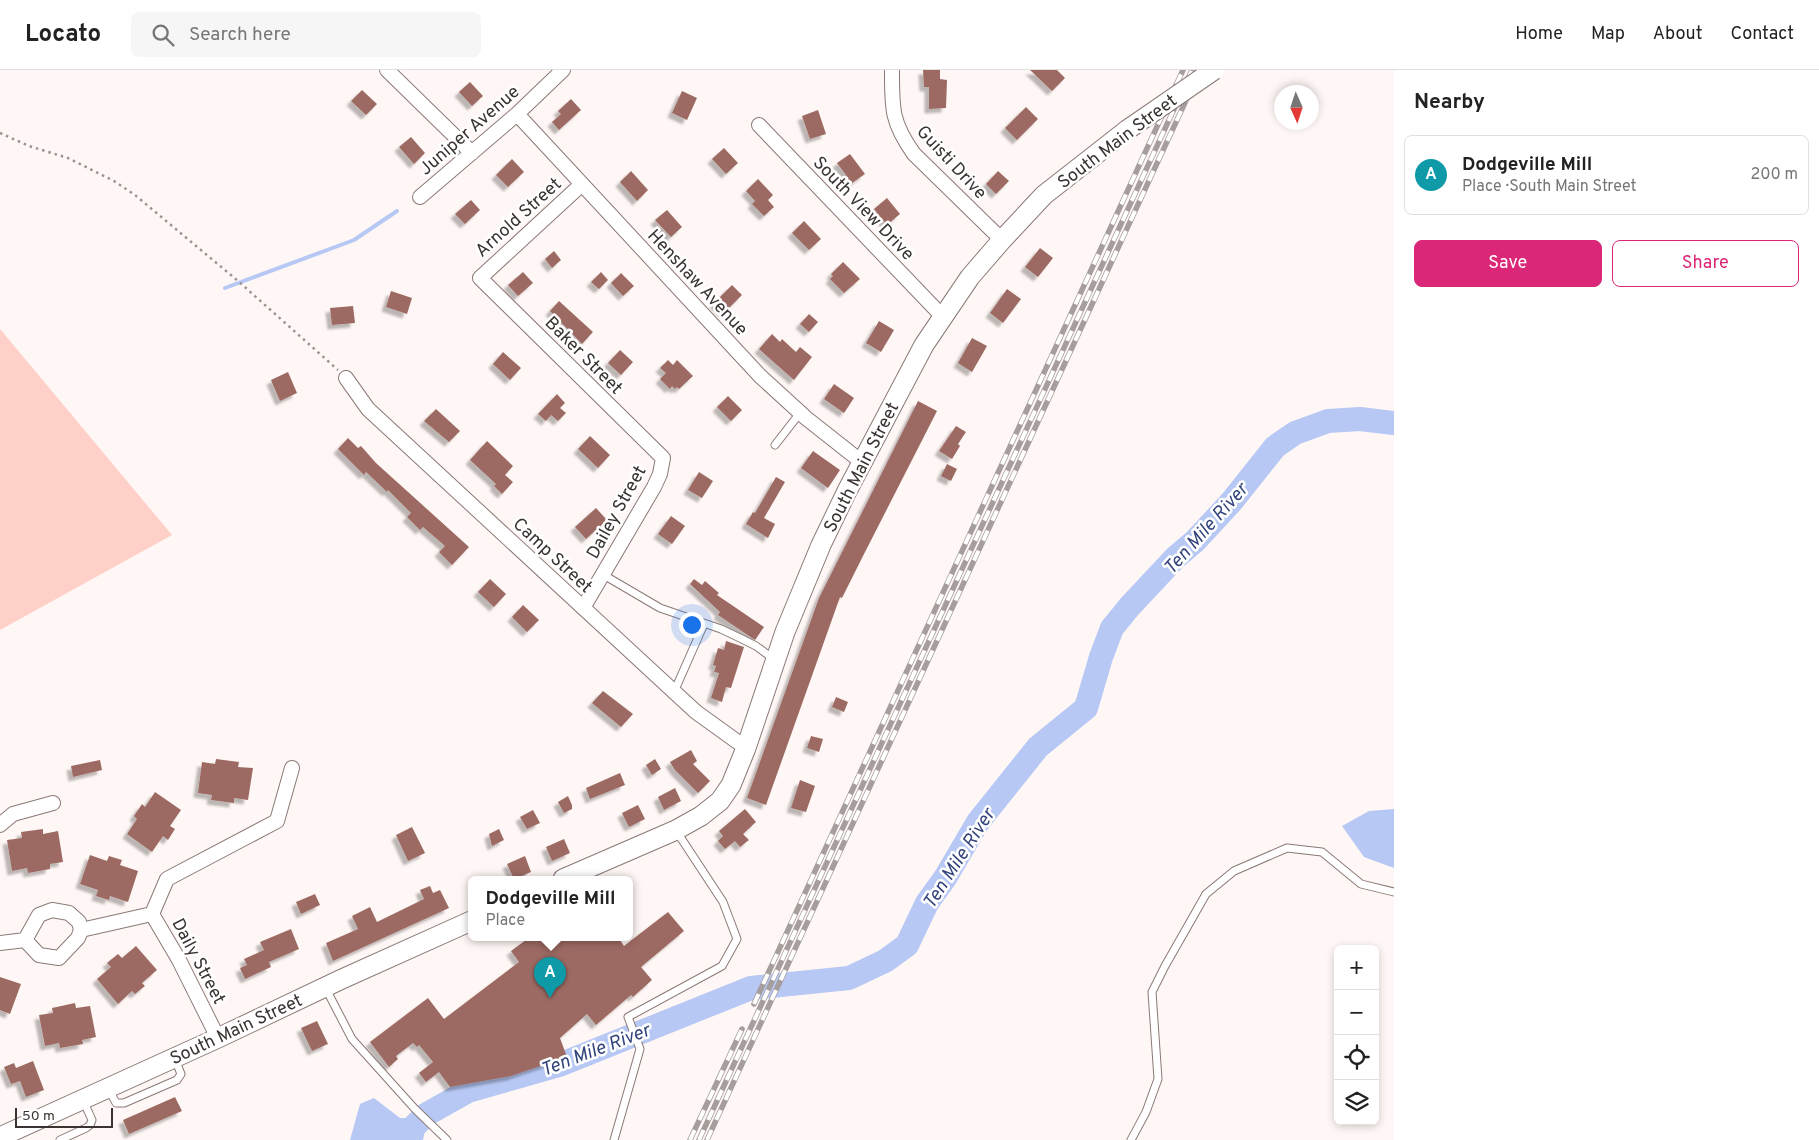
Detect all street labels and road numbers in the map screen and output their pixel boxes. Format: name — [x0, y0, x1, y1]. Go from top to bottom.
street label: Juniper Avenue — [415, 81, 525, 181]
street label: South Main Street — [1054, 90, 1182, 195]
street label: Guisti Drive — [911, 121, 991, 205]
street label: South View Drive — [807, 152, 919, 266]
street label: Arnold Street — [471, 173, 567, 263]
street label: Henshaw Avenue — [642, 225, 752, 341]
street label: Baker Street — [539, 312, 627, 400]
street label: South Main Street — [820, 399, 905, 537]
street label: Dailey Street — [582, 462, 652, 563]
street label: Camp Street — [507, 513, 597, 599]
street label: Daily Street — [165, 915, 230, 1009]
street label: South Main Street — [167, 990, 306, 1071]

